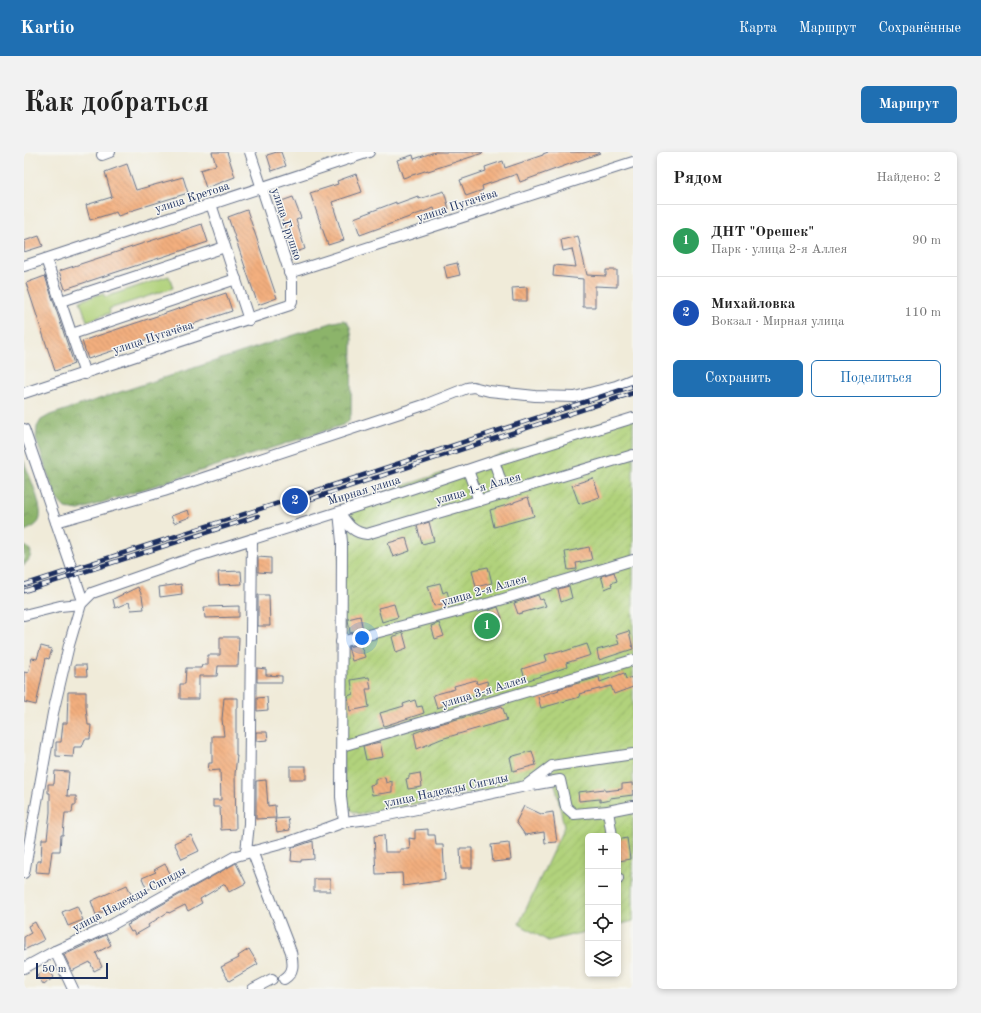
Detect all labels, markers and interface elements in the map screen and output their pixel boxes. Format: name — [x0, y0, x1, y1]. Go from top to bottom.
text: Kartio — [20, 19, 75, 38]
text: Карта — [739, 21, 777, 35]
text: Маршрут — [799, 21, 856, 35]
text: Сохранённые — [878, 21, 961, 35]
button: Маршрут — [861, 86, 957, 123]
text: Как добраться — [24, 90, 209, 118]
text: Рядом — [673, 170, 722, 187]
text: Найдено: 2 — [877, 171, 941, 184]
street label: улица Кретова — [153, 180, 231, 216]
street label: улица Грушко — [269, 187, 303, 262]
street label: улица Пугачёва — [416, 187, 499, 225]
text: ДНТ "Орешек" — [711, 225, 814, 240]
text: 1 — [682, 234, 690, 247]
text: 90 m — [912, 234, 941, 247]
text: Парк · улица 2-я Аллея — [711, 243, 847, 256]
text: Михайловка — [711, 297, 795, 312]
text: 2 — [682, 306, 690, 319]
text: 110 m — [904, 306, 941, 319]
text: Вокзал · Мирная улица — [711, 315, 844, 328]
street label: улица Пугачёва — [112, 319, 195, 357]
button: Сохранить — [673, 360, 803, 397]
button: Поделиться — [811, 360, 941, 397]
street label: улица 1-я Аллея — [434, 471, 522, 507]
street label: Мирная улица — [326, 474, 402, 508]
pin: 2 — [282, 486, 308, 516]
street label: улица 2-я Аллея — [440, 573, 528, 609]
pin: 1 — [474, 611, 500, 641]
your location — [352, 628, 372, 648]
street label: улица 3-я Аллея — [440, 673, 528, 711]
street label: улица Надежды Сигиды — [383, 772, 509, 810]
map controls — [585, 833, 621, 977]
button: + — [585, 833, 621, 869]
street label: улица Надежды Сигиды — [71, 865, 188, 935]
button: − — [585, 869, 621, 905]
button: locate — [585, 905, 621, 941]
button: layers — [585, 941, 621, 977]
scale bar — [36, 961, 108, 980]
text: 50 m — [42, 964, 67, 975]

